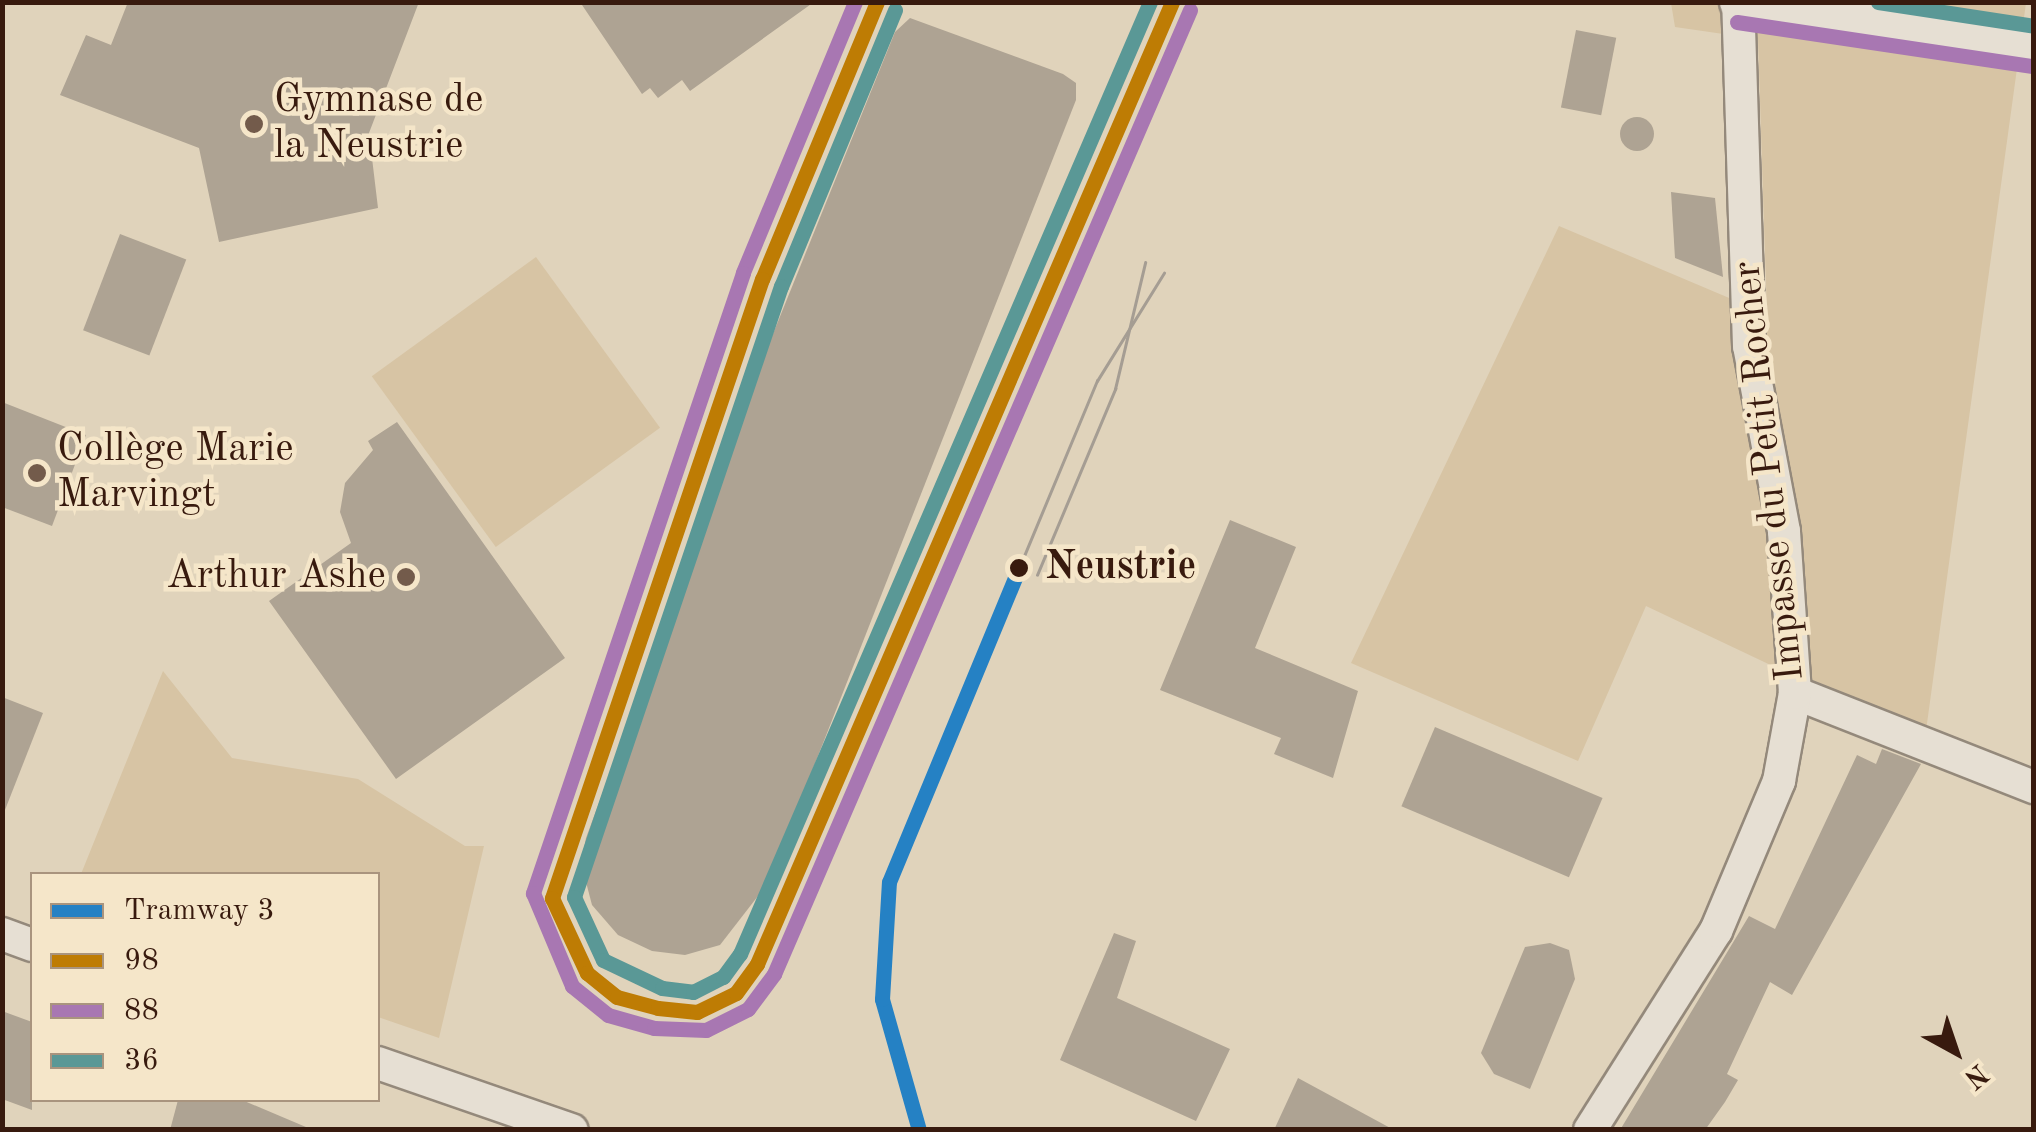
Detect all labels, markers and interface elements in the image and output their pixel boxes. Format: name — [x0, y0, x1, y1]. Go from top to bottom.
place label: Gymnase de la Neustrie — [274, 77, 483, 171]
marker: Gymnase de la Neustrie — [243, 113, 265, 135]
street label: Impasse du Petit Rocher — [1724, 259, 1816, 683]
place label: Collège Marie Marvingt — [57, 426, 294, 520]
marker: Collège Marie Marvingt — [26, 462, 48, 484]
place label: Neustrie — [1045, 544, 1196, 592]
marker: Neustrie — [1002, 551, 1036, 585]
place label: Arthur Ashe — [166, 553, 386, 601]
marker: Arthur Ashe — [395, 566, 417, 588]
legend — [30, 872, 380, 1102]
text: Tramway 3 — [124, 896, 275, 926]
text: 98 — [124, 946, 159, 976]
text: 88 — [124, 996, 159, 1026]
north arrow — [1906, 1002, 2006, 1102]
text: 36 — [124, 1046, 159, 1076]
text: N — [1958, 1057, 1992, 1093]

